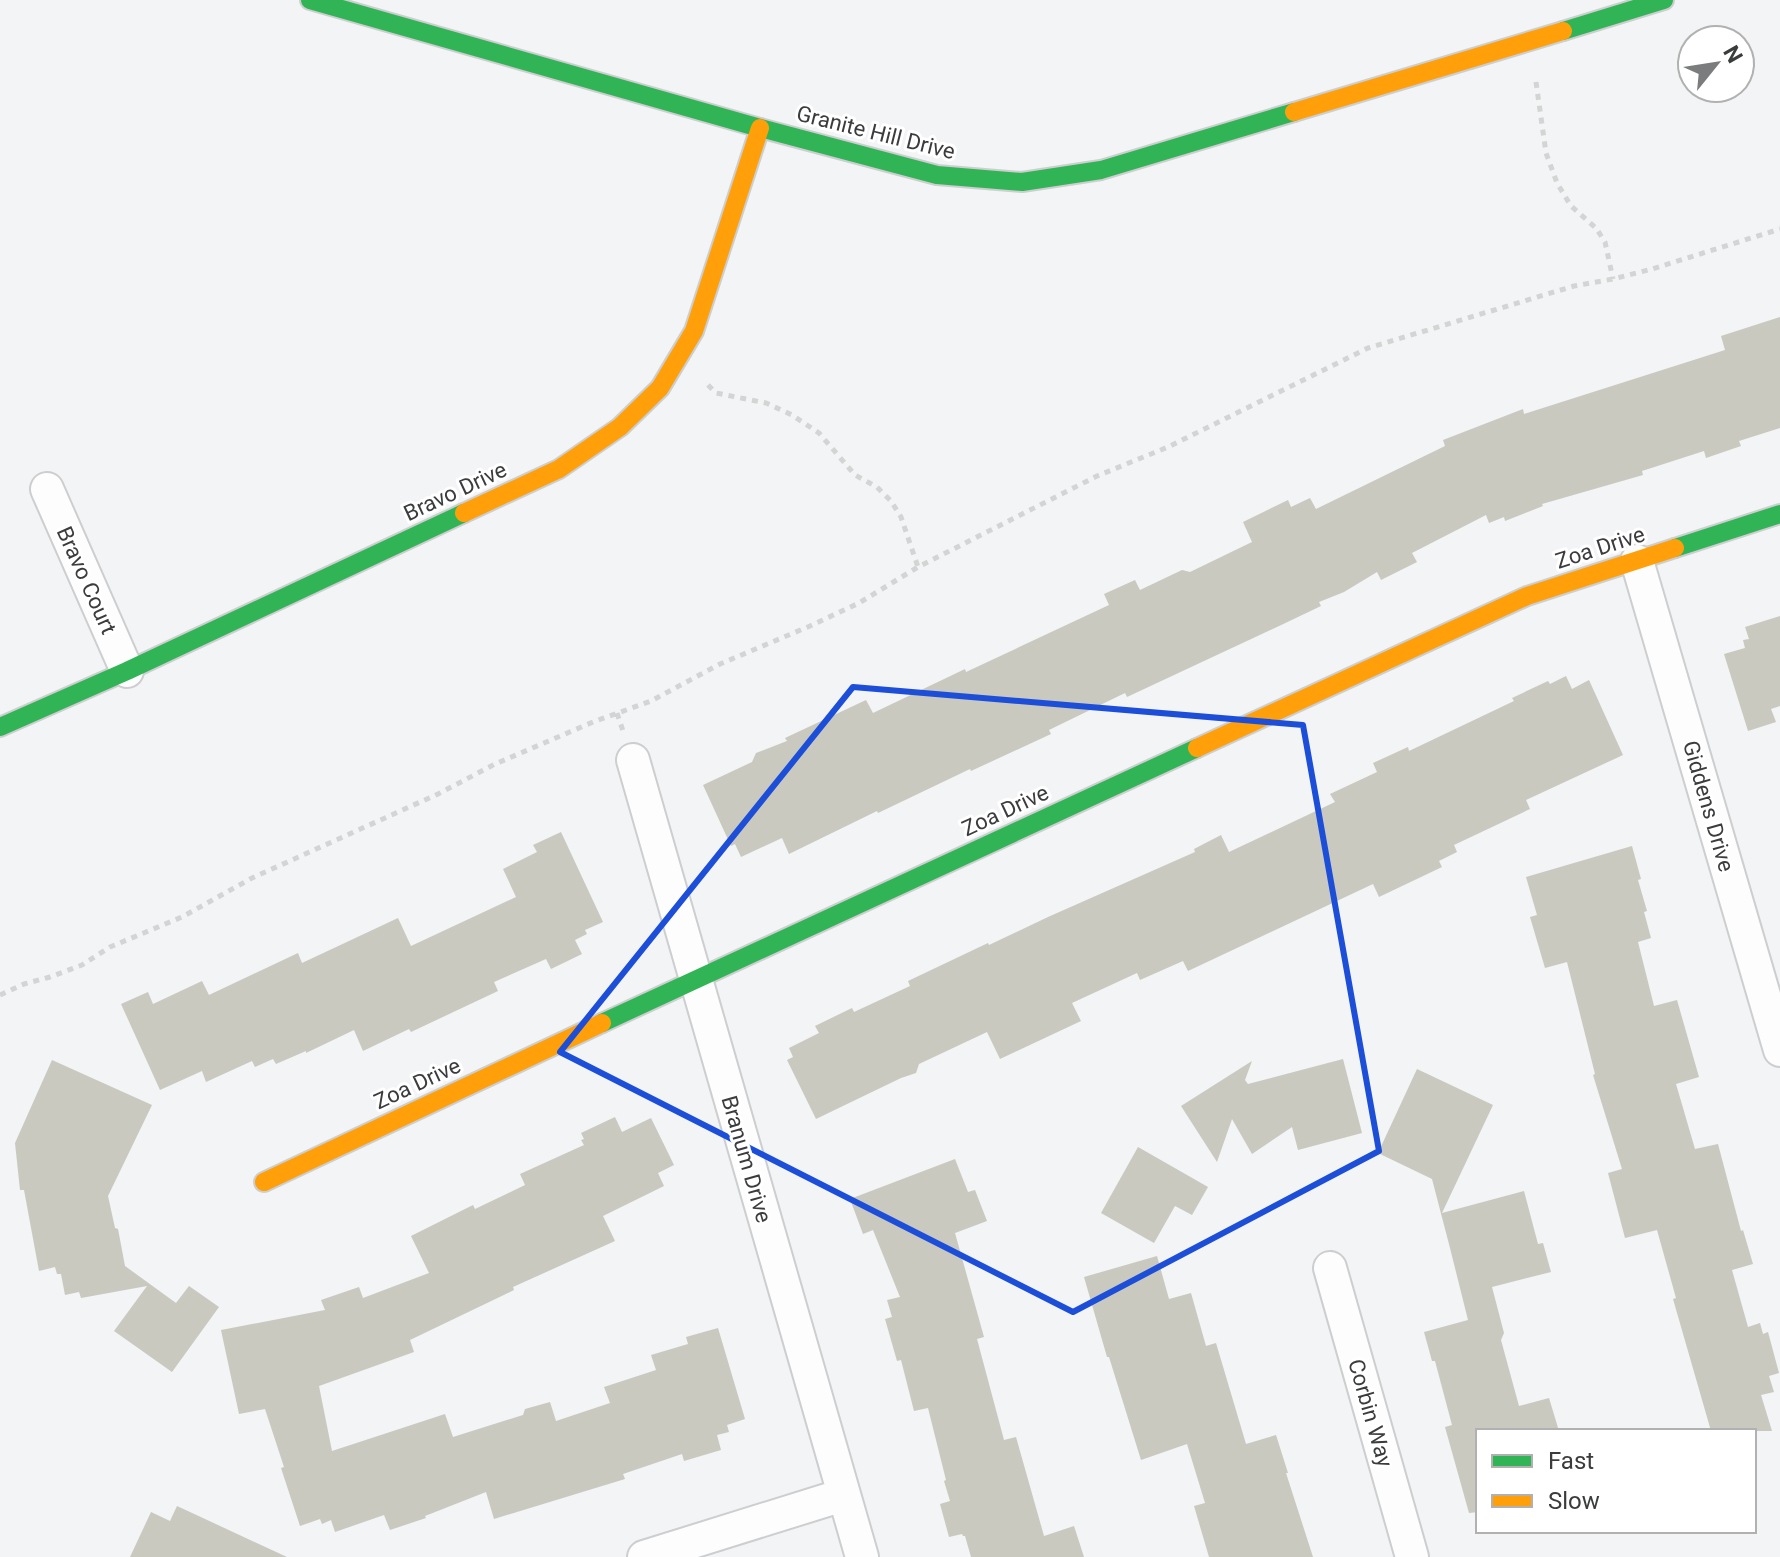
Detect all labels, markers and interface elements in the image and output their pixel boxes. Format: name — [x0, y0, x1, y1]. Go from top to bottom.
north arrow — [1676, 24, 1756, 104]
text: N — [1718, 41, 1748, 67]
street label: Granite Hill Drive — [794, 101, 958, 164]
street label: Bravo Drive — [400, 457, 511, 526]
street label: Zoa Drive — [1552, 521, 1648, 574]
street label: Bravo Court — [52, 522, 121, 638]
street label: Giddens Drive — [1678, 738, 1739, 875]
street label: Zoa Drive — [958, 780, 1052, 841]
street label: Zoa Drive — [370, 1053, 464, 1114]
street label: Branum Drive — [716, 1093, 777, 1226]
street label: Corbin Way — [1343, 1356, 1398, 1471]
legend — [1476, 1429, 1756, 1533]
text: Fast — [1548, 1447, 1594, 1475]
text: Slow — [1548, 1487, 1600, 1515]

